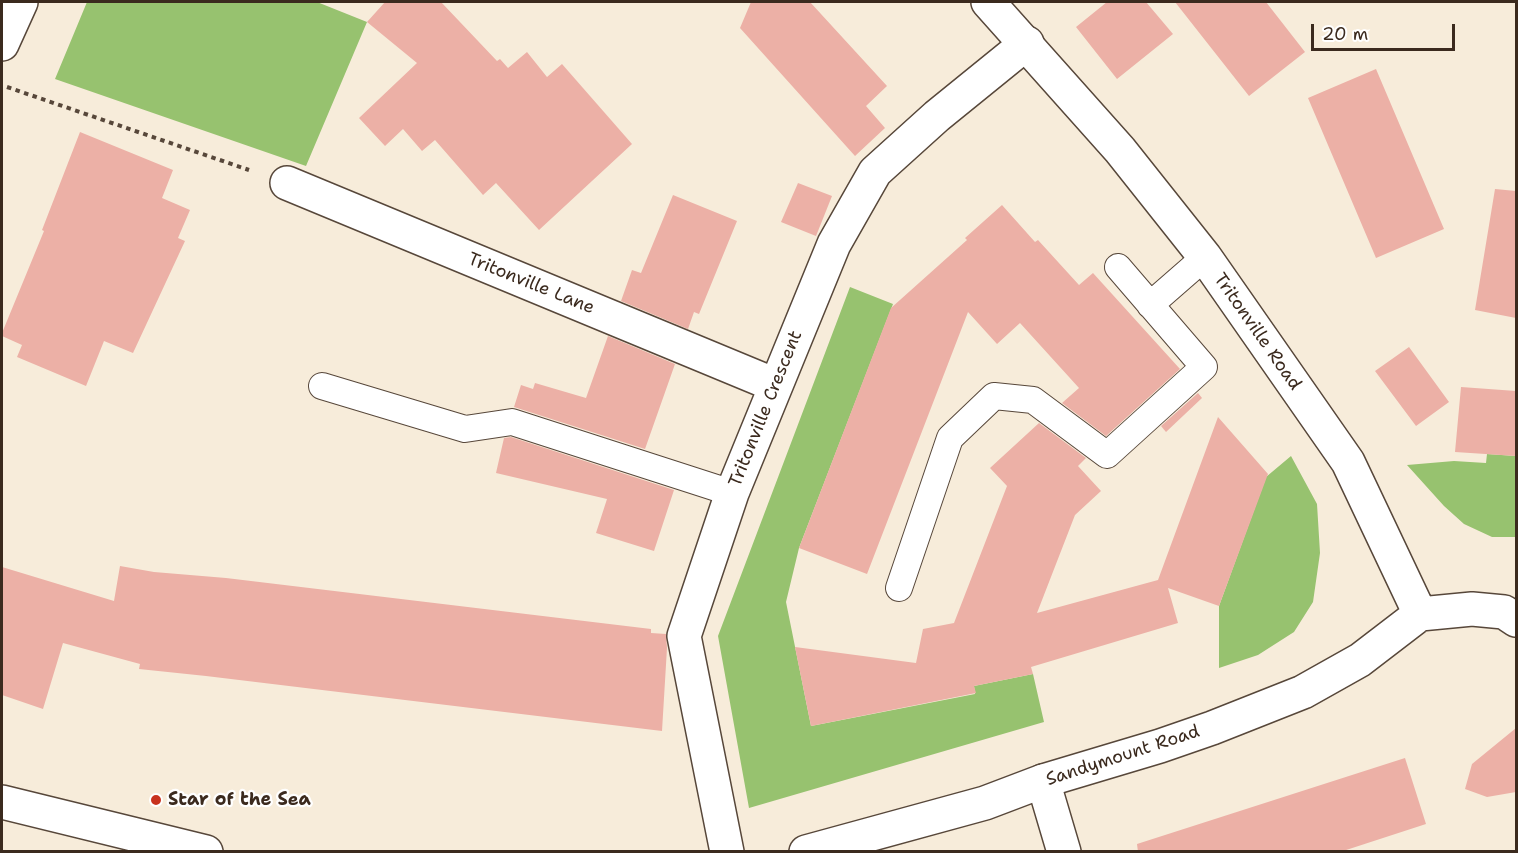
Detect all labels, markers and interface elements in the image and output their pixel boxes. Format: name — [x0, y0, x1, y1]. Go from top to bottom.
scale bar — [1314, 12, 1458, 50]
text: 20 m — [1322, 22, 1368, 46]
street label: Tritonville Lane — [464, 249, 598, 319]
street label: Tritonville Road — [1209, 269, 1305, 395]
street label: Tritonville Crescent — [725, 328, 807, 490]
street label: Sandymount Road — [1044, 721, 1202, 791]
place label: Star of the Sea — [168, 789, 311, 811]
marker: Star of the Sea — [149, 793, 163, 807]

